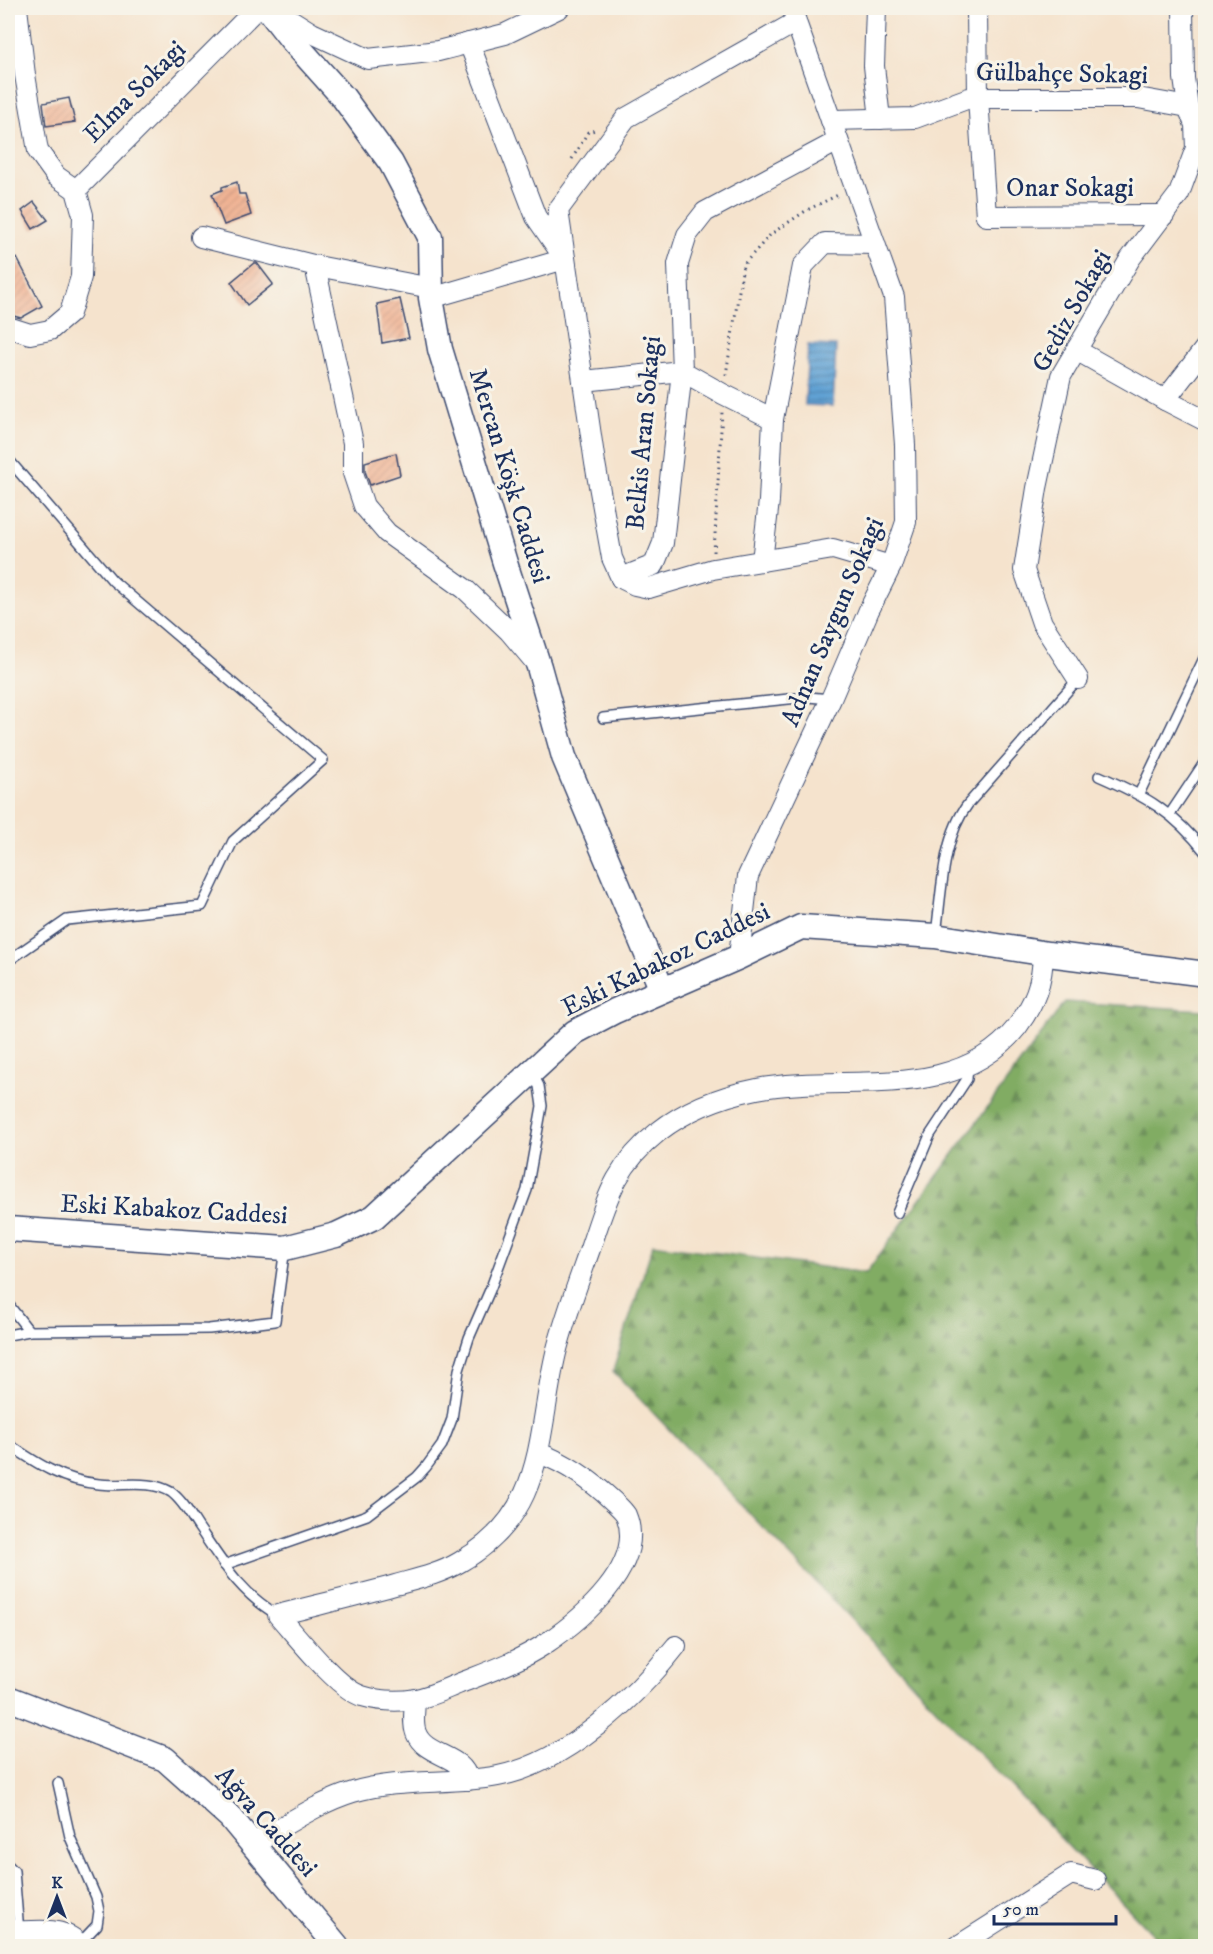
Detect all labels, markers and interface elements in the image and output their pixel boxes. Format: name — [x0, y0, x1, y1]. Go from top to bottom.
street label: Elma Sokagi — [77, 34, 193, 150]
street label: Gülbahçe Sokagi — [976, 56, 1148, 92]
street label: Onar Sokagi — [1006, 172, 1134, 205]
street label: Gediz Sokagi — [1025, 244, 1119, 378]
street label: Belkis Aran Sokagi — [619, 335, 669, 531]
street label: Mercan Köşk Caddesi — [461, 364, 557, 588]
street label: Adnan Saygun Sokagi — [774, 512, 892, 732]
street label: Eski Kabakoz Caddesi — [557, 895, 775, 1025]
street label: Eski Kabakoz Caddesi — [60, 1188, 288, 1232]
street label: Ağva Caddesi — [208, 1760, 324, 1884]
north arrow — [27, 1867, 87, 1927]
text: K — [51, 1873, 63, 1893]
scale bar — [994, 1888, 1116, 1926]
text: 50 m — [1003, 1899, 1039, 1921]

